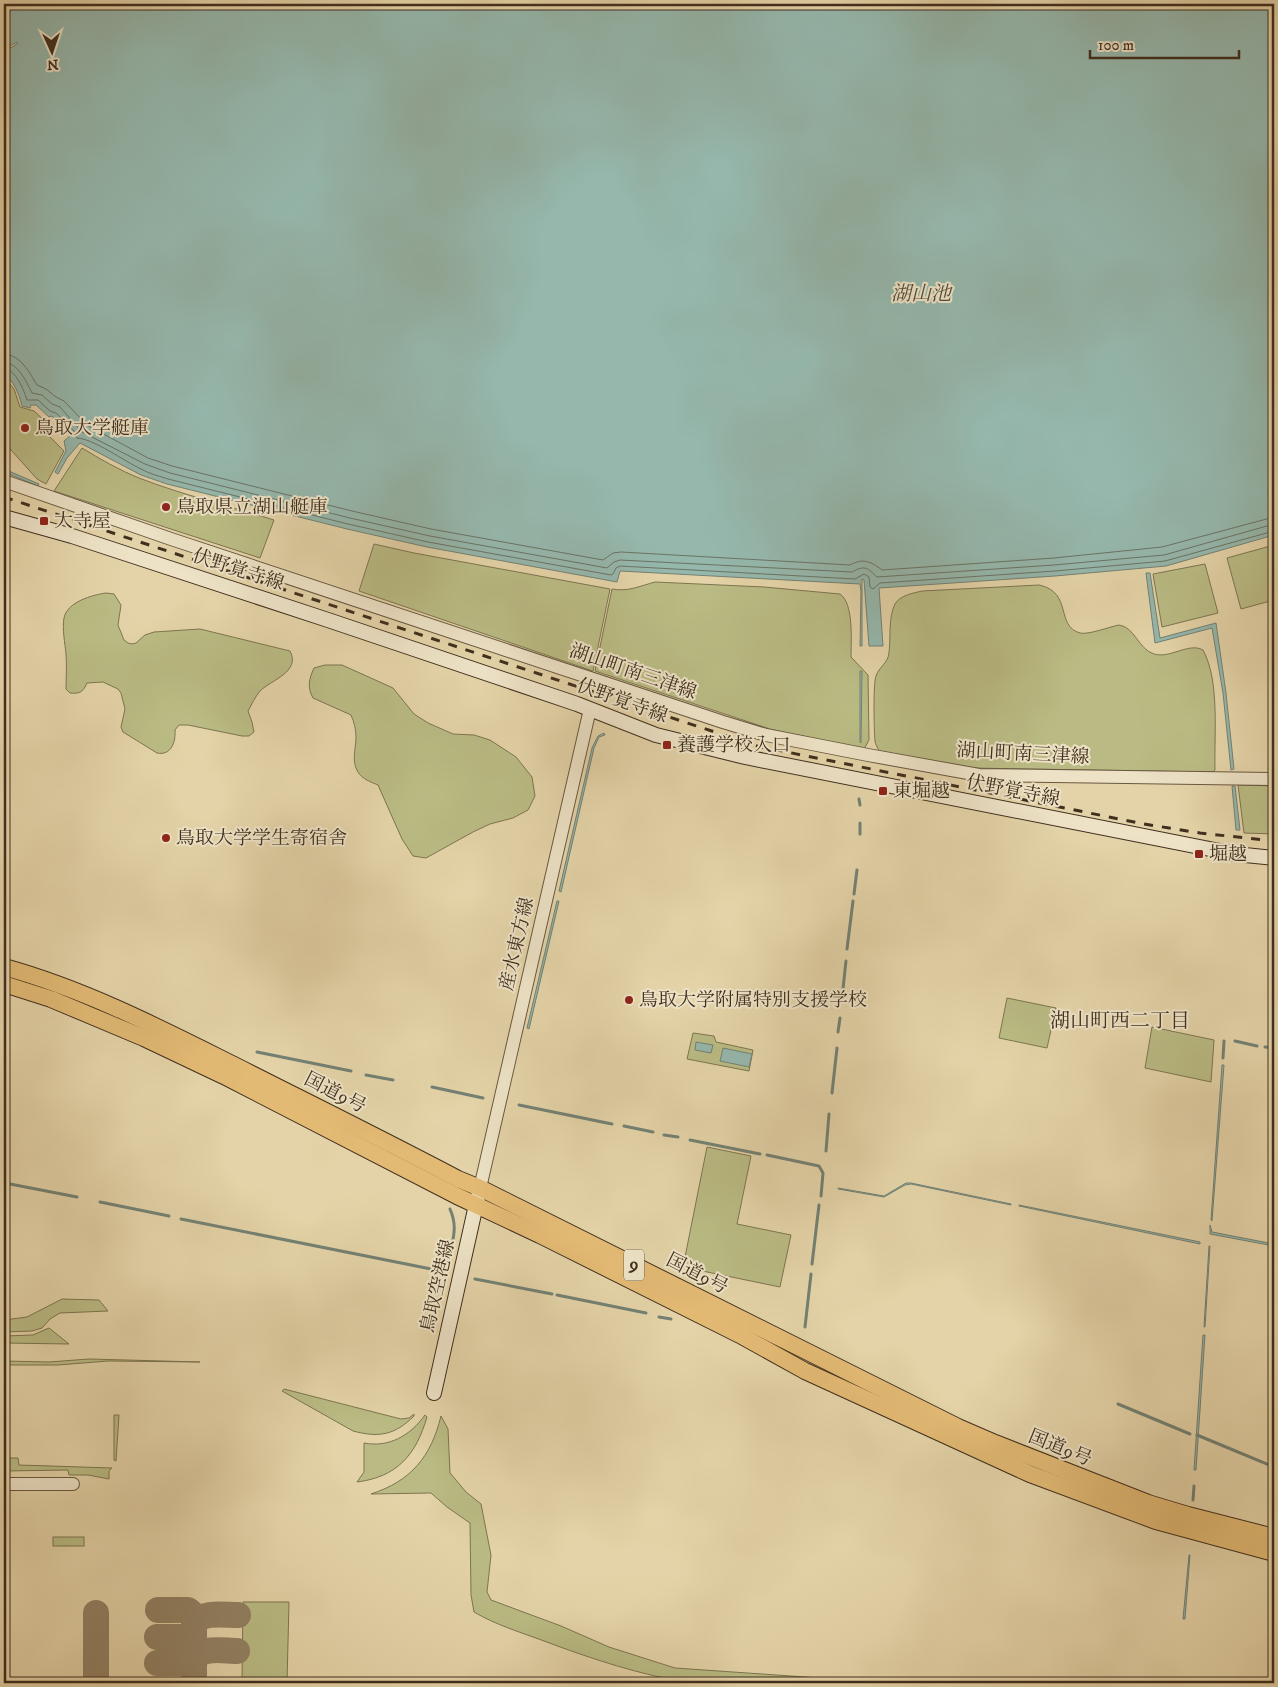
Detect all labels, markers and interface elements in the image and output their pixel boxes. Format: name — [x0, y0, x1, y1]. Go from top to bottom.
north arrow — [28, 28, 78, 78]
scale bar — [1090, 28, 1239, 60]
text: 100 m — [1098, 36, 1134, 55]
text: N — [46, 55, 59, 73]
water label: 湖山池 — [891, 282, 953, 307]
place label: 鳥取大学艇庫 — [35, 417, 149, 440]
marker: 鳥取大学艇庫 — [19, 422, 31, 434]
place label: 鳥取県立湖山艇庫 — [176, 496, 328, 519]
marker: 鳥取県立湖山艇庫 — [160, 501, 172, 513]
place label: 大寺屋 — [54, 510, 111, 533]
marker: 大寺屋 — [38, 515, 50, 527]
street label: 伏野覚寺線 — [189, 544, 287, 596]
street label: 湖山町南三津線 — [566, 639, 700, 705]
street label: 伏野覚寺線 — [573, 674, 671, 728]
place label: 養護学校入口 — [677, 734, 791, 757]
marker: 養護学校入口 — [661, 739, 673, 751]
street label: 湖山町南三津線 — [956, 739, 1090, 769]
street label: 伏野覚寺線 — [964, 771, 1062, 811]
place label: 東堀越 — [893, 780, 950, 803]
marker: 東堀越 — [877, 785, 889, 797]
place label: 鳥取大学学生寄宿舎 — [176, 827, 347, 850]
marker: 鳥取大学学生寄宿舎 — [160, 832, 172, 844]
place label: 堀越 — [1209, 843, 1247, 866]
marker: 堀越 — [1193, 848, 1205, 860]
street label: 産水東方線 — [495, 895, 539, 993]
place label: 鳥取大学附属特別支援学校 — [639, 989, 867, 1012]
marker: 鳥取大学附属特別支援学校 — [623, 994, 635, 1006]
district label: 湖山町西二丁目 — [1050, 1009, 1190, 1034]
street label: 国道9号 — [300, 1068, 370, 1118]
street label: 鳥取空港線 — [416, 1237, 460, 1335]
street label: 国道9号 — [662, 1249, 732, 1299]
road number: 9 — [624, 1250, 644, 1280]
street label: 国道9号 — [1025, 1425, 1095, 1471]

